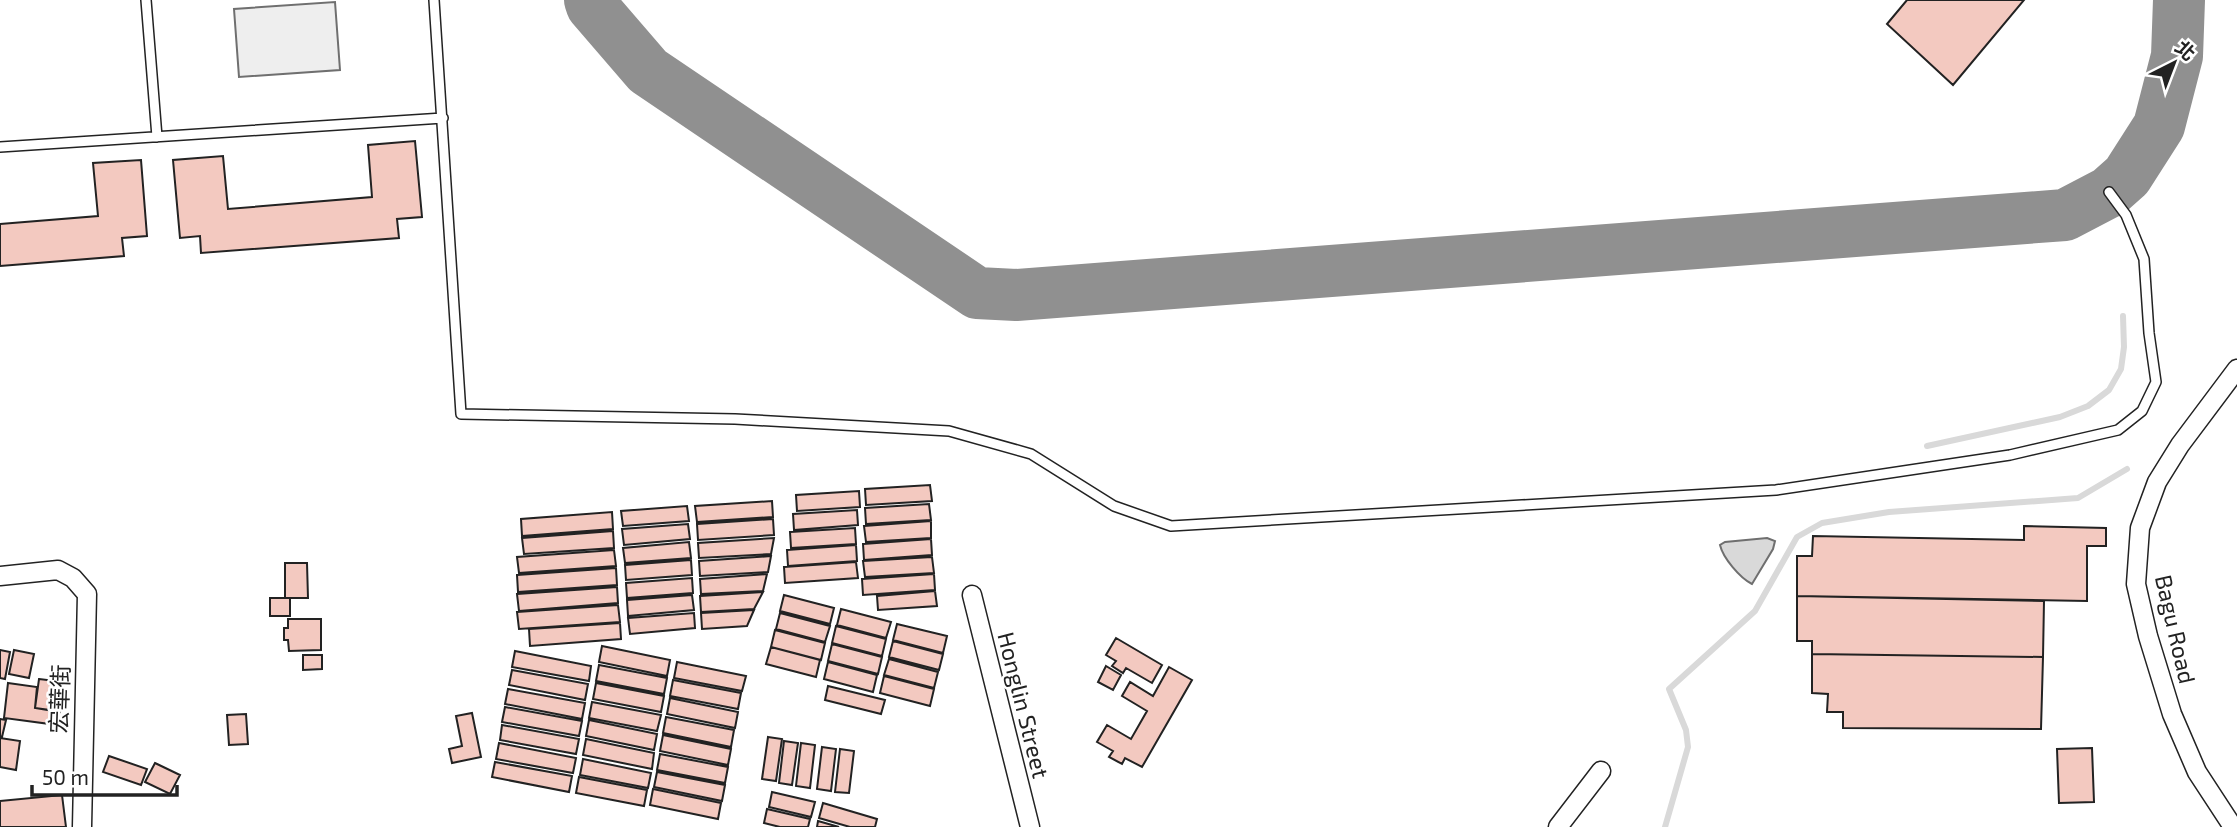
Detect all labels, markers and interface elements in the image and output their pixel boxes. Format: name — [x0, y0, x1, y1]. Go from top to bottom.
north arrow — [2139, 28, 2209, 98]
text: 北 — [2171, 35, 2200, 65]
street label: Bagu Road — [2150, 572, 2202, 686]
street label: Honglin Street — [992, 629, 1056, 781]
street label: 宏華街 — [44, 664, 74, 734]
scale bar — [32, 754, 177, 798]
text: 50 m — [42, 764, 89, 789]

